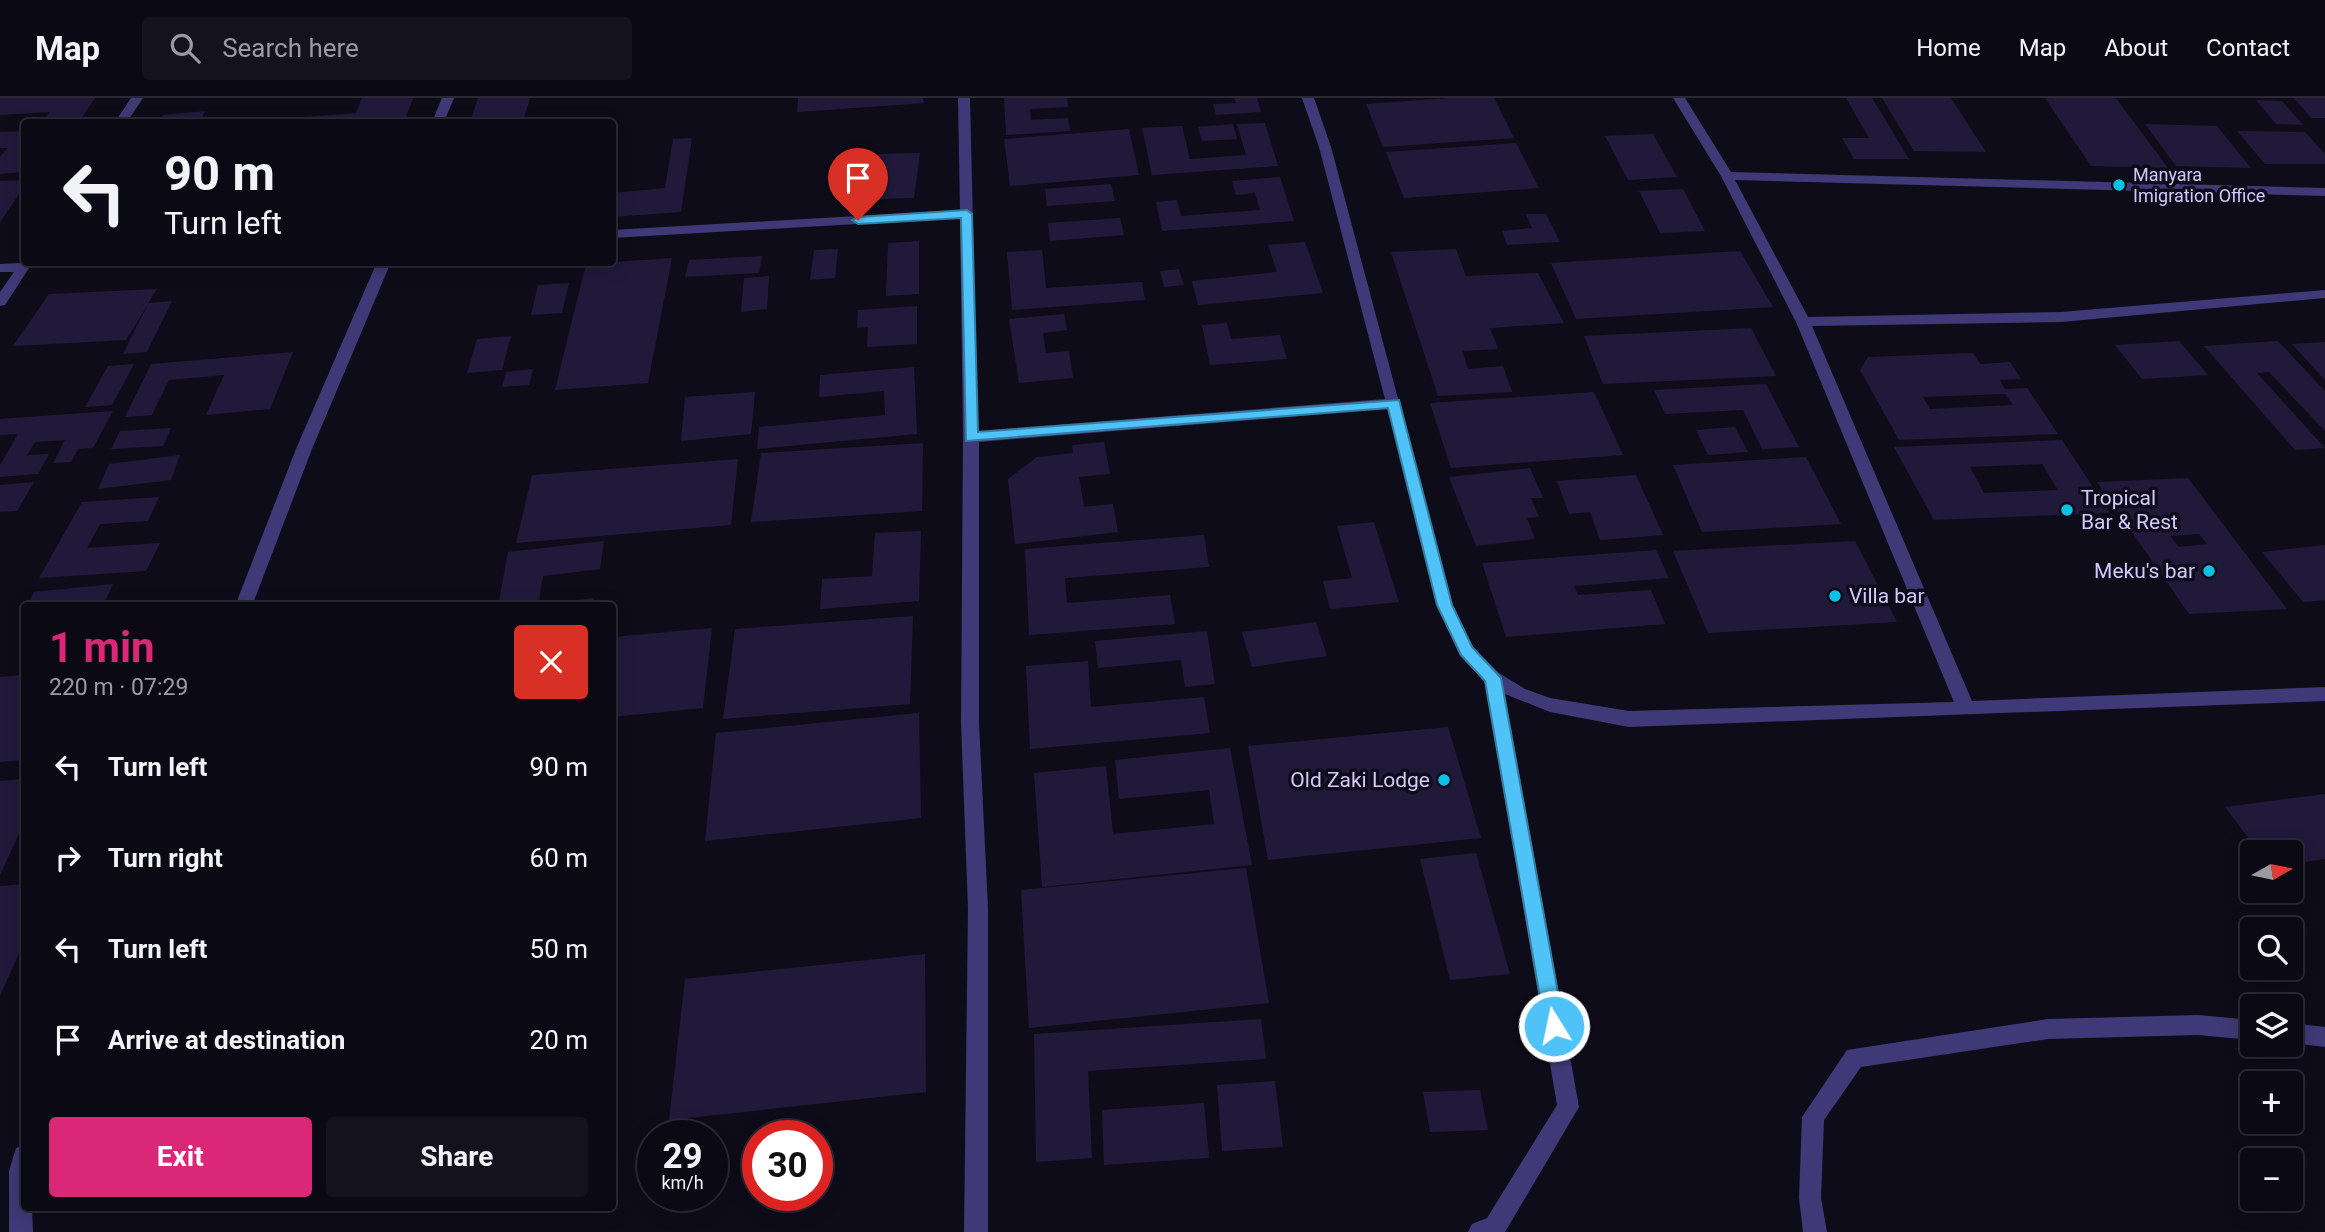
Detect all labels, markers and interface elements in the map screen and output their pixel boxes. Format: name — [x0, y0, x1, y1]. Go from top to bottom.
search box — [142, 17, 632, 80]
text: Map — [35, 29, 100, 68]
icon: search — [166, 29, 204, 67]
text: Search here — [222, 33, 359, 63]
text: Home — [1916, 34, 1981, 62]
text: Map — [2019, 34, 2066, 62]
text: About — [2104, 34, 2168, 62]
text: Contact — [2206, 34, 2290, 62]
text: 90 m — [164, 145, 275, 202]
icon: left — [49, 147, 140, 238]
pin — [828, 148, 888, 220]
icon: arrive — [839, 159, 877, 197]
place label: Manyara Imigration Office — [2133, 164, 2265, 206]
marker: Manyara Imigration Office — [2111, 177, 2127, 193]
text: Turn left — [164, 204, 282, 242]
place label: Tropical Bar & Rest — [2081, 486, 2178, 534]
marker: Tropical Bar & Rest — [2059, 502, 2075, 518]
place label: Meku's bar — [2094, 559, 2195, 583]
marker: Meku's bar — [2201, 563, 2217, 579]
place label: Villa bar — [1849, 584, 1925, 608]
marker: Villa bar — [1827, 588, 1843, 604]
text: 1 min — [49, 623, 155, 672]
button: close — [514, 625, 588, 699]
text: 220 m · 07:29 — [49, 674, 188, 701]
icon: left — [49, 748, 87, 786]
text: Turn left — [108, 752, 207, 782]
text: 90 m — [530, 752, 588, 782]
place label: Old Zaki Lodge — [1290, 768, 1430, 792]
marker: Old Zaki Lodge — [1436, 772, 1452, 788]
icon: right — [49, 839, 87, 877]
north arrow — [2240, 840, 2303, 903]
map controls — [2240, 840, 2303, 1211]
text: Turn right — [108, 843, 223, 873]
text: 60 m — [530, 843, 588, 873]
button: search — [2240, 917, 2303, 980]
icon: left — [49, 930, 87, 968]
text: Turn left — [108, 934, 207, 964]
text: 50 m — [530, 934, 588, 964]
position arrow — [1517, 989, 1591, 1063]
button: layers — [2240, 994, 2303, 1057]
icon: arrive — [49, 1021, 87, 1059]
text: Arrive at destination — [108, 1025, 345, 1055]
text: 20 m — [530, 1025, 588, 1055]
button: + — [2240, 1071, 2303, 1134]
button: Exit — [49, 1117, 312, 1197]
button: Share — [326, 1117, 588, 1197]
speed limit sign: 30 — [742, 1120, 833, 1211]
text: 29 — [662, 1136, 703, 1177]
button: − — [2240, 1148, 2303, 1211]
text: km/h — [661, 1172, 704, 1193]

